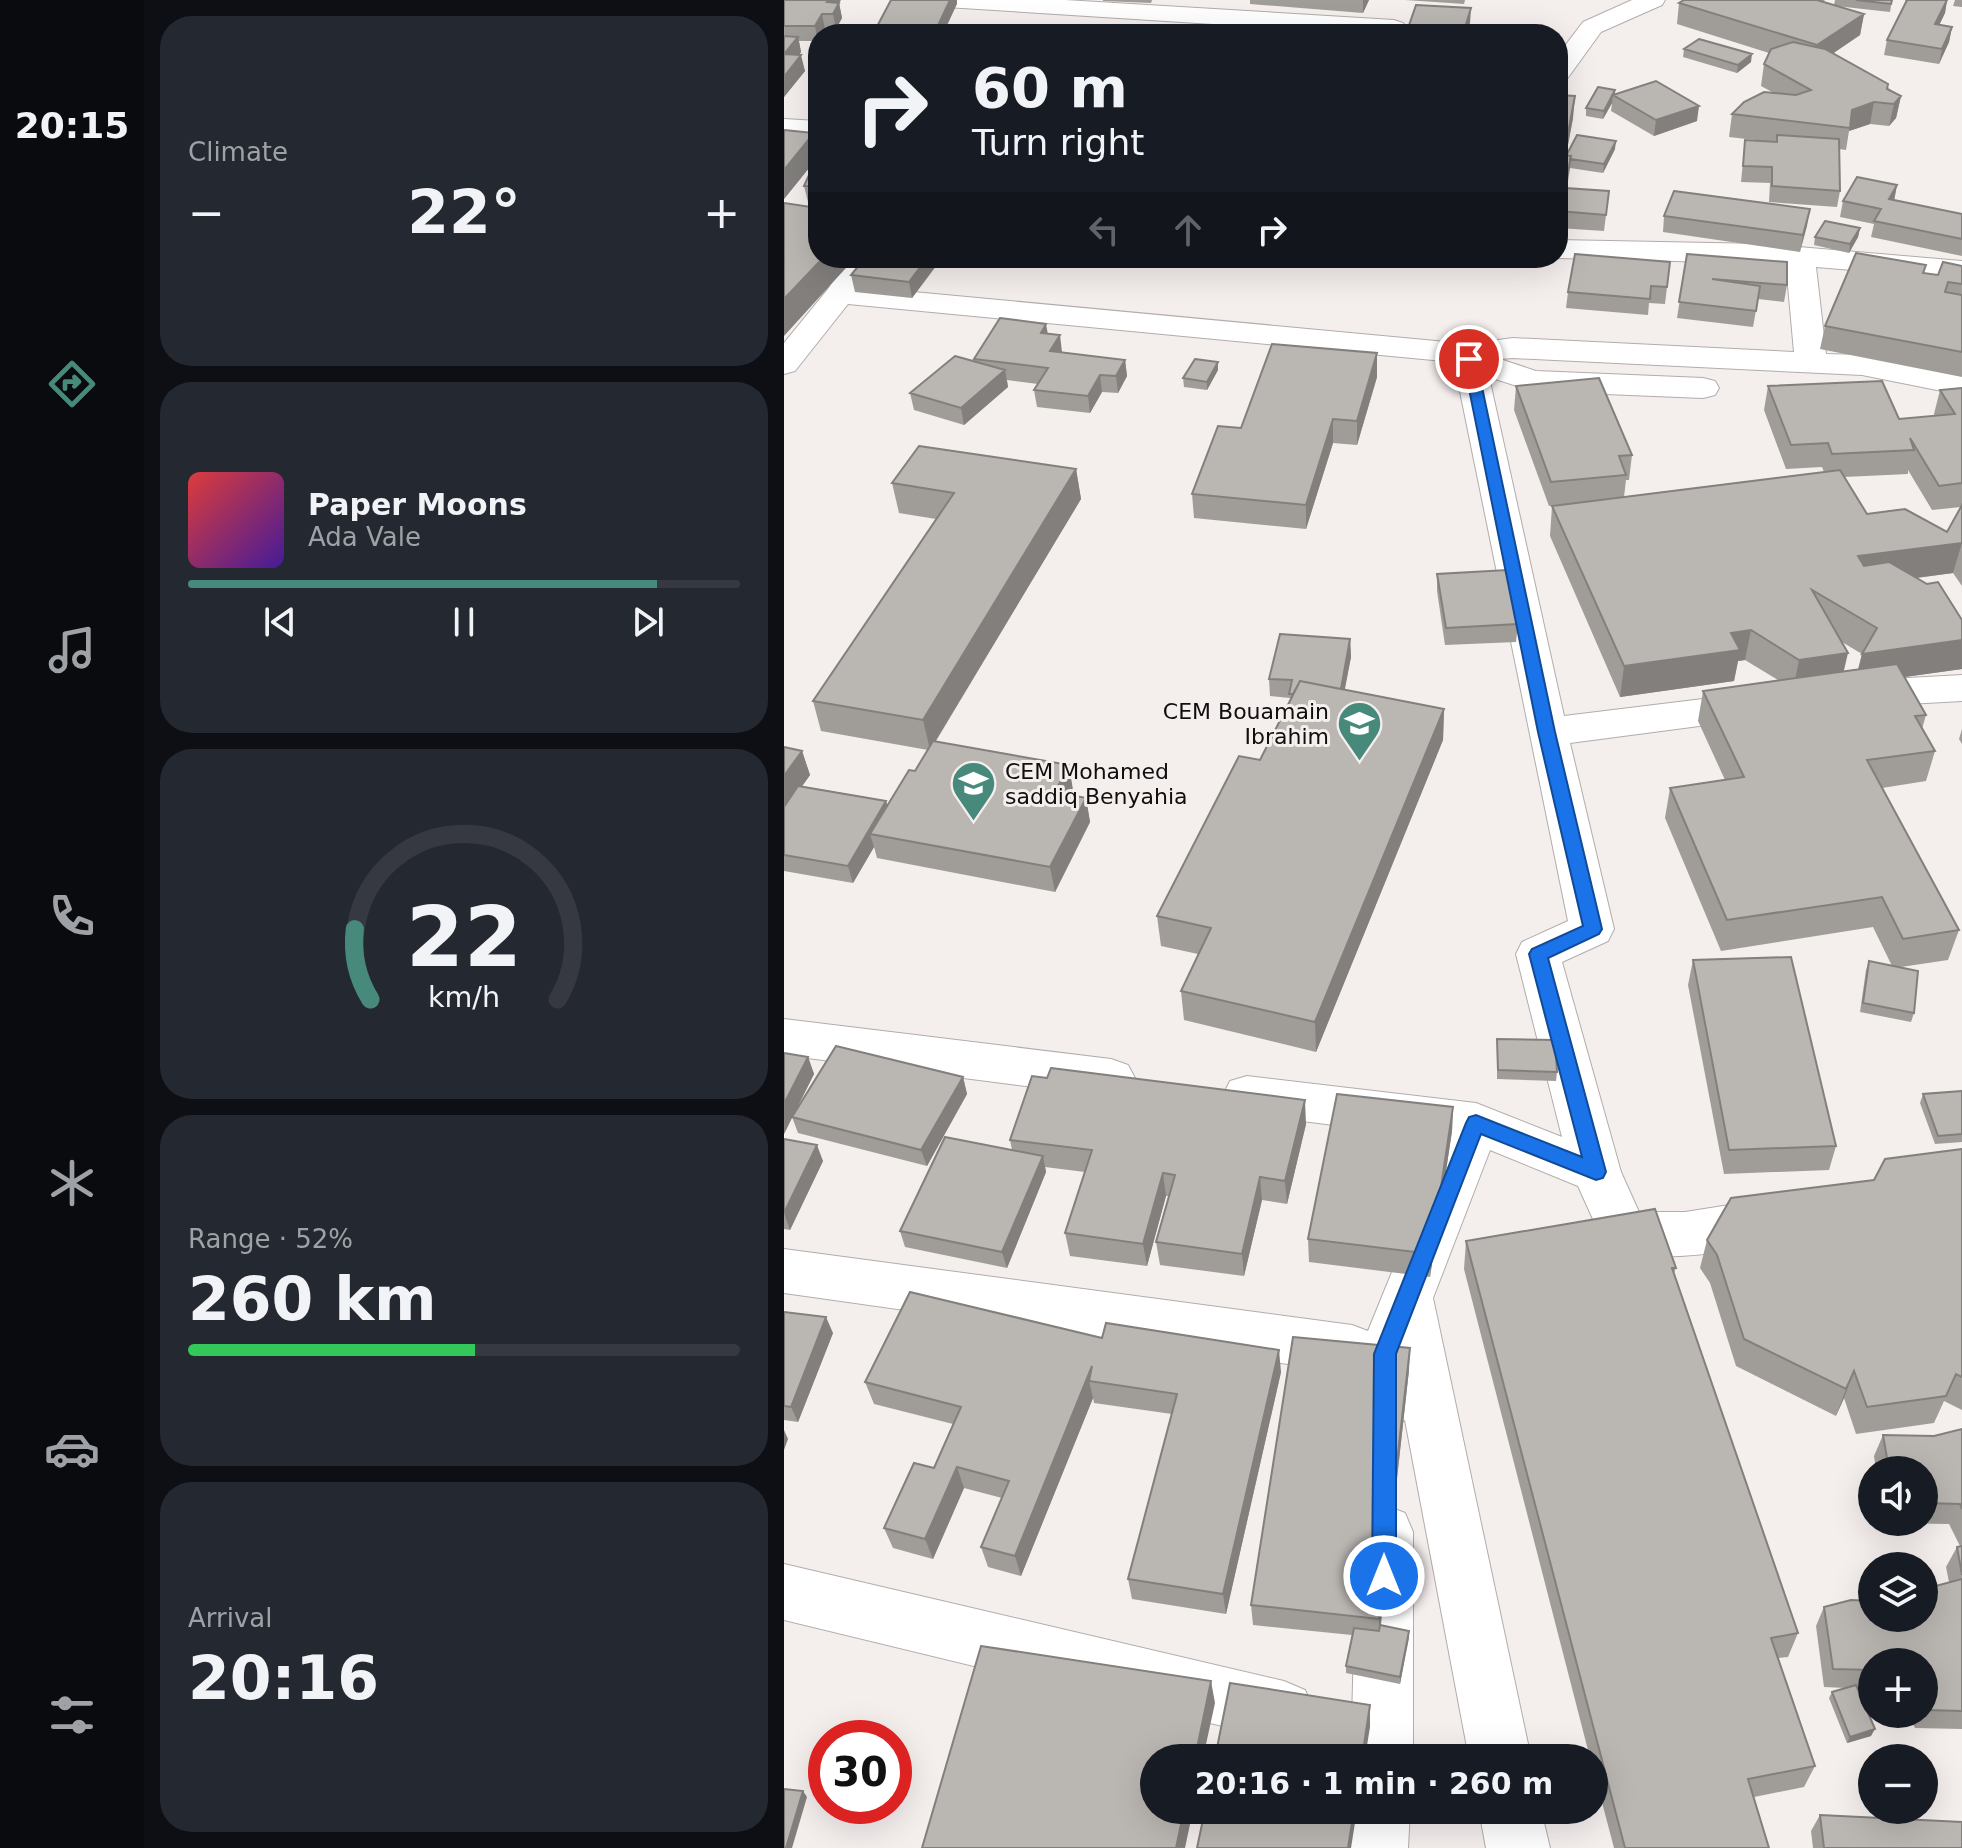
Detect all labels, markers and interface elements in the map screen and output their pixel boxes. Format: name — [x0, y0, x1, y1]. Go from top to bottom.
text: 60 m — [972, 55, 1128, 120]
icon: right — [840, 56, 944, 160]
text: 20:15 — [15, 105, 129, 146]
text: Turn right — [972, 122, 1144, 163]
text: Climate — [188, 137, 288, 167]
text: 22° — [407, 177, 521, 247]
text: − — [188, 187, 225, 238]
text: + — [703, 187, 740, 238]
icon: left — [1082, 208, 1126, 252]
icon: ahead — [1166, 208, 1210, 252]
icon: right — [1250, 208, 1294, 252]
pin — [1435, 325, 1503, 393]
icon: arrive — [1447, 337, 1491, 381]
icon: directions — [44, 356, 100, 412]
text: Paper Moons — [308, 487, 527, 522]
text: Ada Vale — [308, 522, 421, 552]
icon: previous — [258, 600, 302, 644]
icon: pause — [442, 600, 486, 644]
icon: next — [626, 600, 670, 644]
icon: music — [44, 622, 100, 678]
place label: CEM Bouamain Ibrahim — [1163, 699, 1329, 749]
school or university icon: CEM Bouamain Ibrahim — [1336, 700, 1384, 763]
place label: CEM Mohamed saddiq Benyahia — [1005, 759, 1188, 809]
school or university icon: CEM Mohamed saddiq Benyahia — [950, 760, 998, 823]
icon: phone — [44, 888, 100, 944]
text: 22 — [406, 889, 522, 986]
text: km/h — [428, 980, 500, 1014]
icon: climate — [44, 1155, 100, 1211]
text: Range · 52% — [188, 1224, 353, 1254]
text: 260 km — [188, 1264, 437, 1334]
icon: car — [44, 1421, 100, 1477]
map controls — [1858, 1456, 1938, 1824]
button: sound — [1858, 1456, 1938, 1536]
position arrow — [1342, 1534, 1426, 1618]
button: layers — [1858, 1552, 1938, 1632]
text: Arrival — [188, 1603, 272, 1633]
text: 20:16 — [188, 1643, 379, 1713]
button: + — [1858, 1648, 1938, 1728]
icon: filters — [44, 1687, 100, 1743]
speed limit sign: 30 — [808, 1720, 912, 1824]
button: − — [1858, 1744, 1938, 1824]
text: 20:16 · 1 min · 260 m — [1195, 1766, 1553, 1801]

